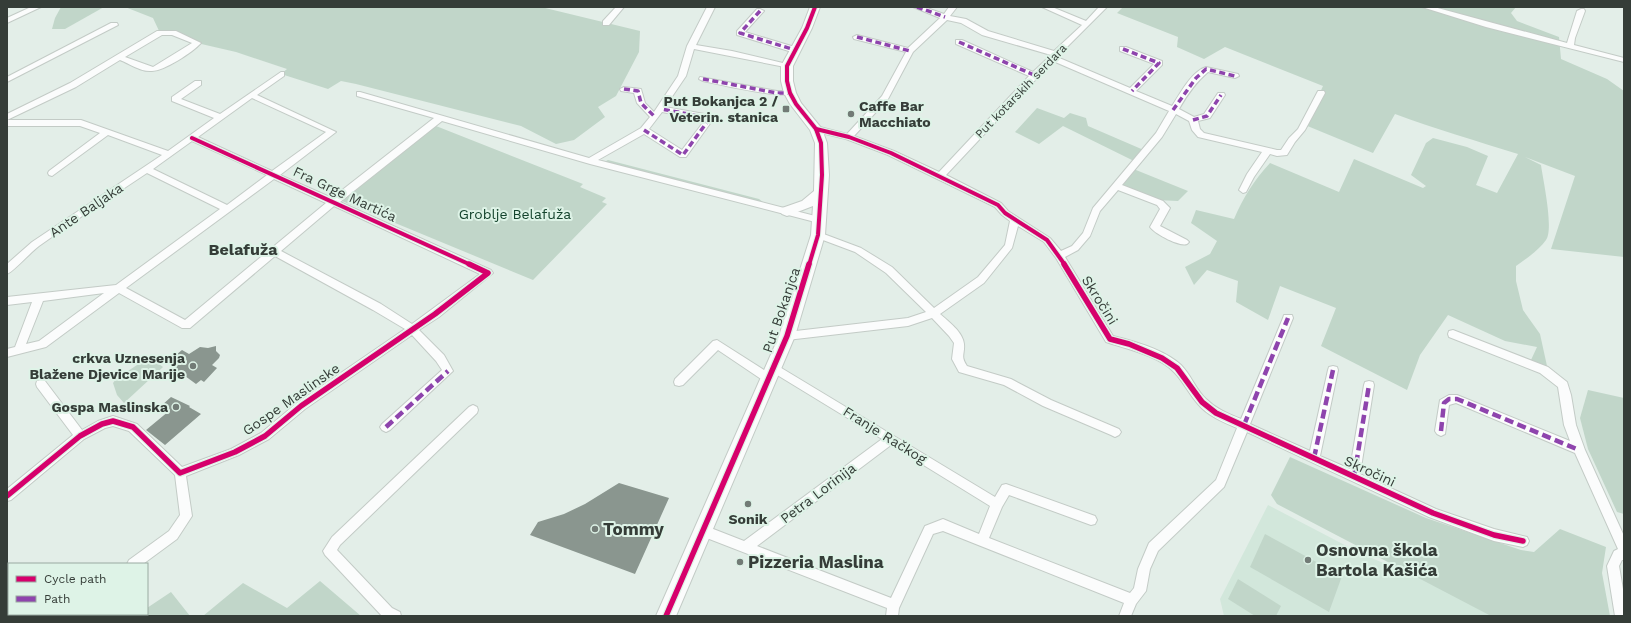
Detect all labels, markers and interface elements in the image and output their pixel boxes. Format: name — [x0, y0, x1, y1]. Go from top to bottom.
street label: Put kotarskih serdara — [972, 41, 1070, 141]
place label: Put Bokanjca 2 / Veterin. stanica — [664, 93, 779, 125]
place label: Caffe Bar Macchiato — [859, 98, 931, 130]
marker: Put Bokanjca 2 / Veterin. stanica — [781, 104, 791, 114]
marker: Caffe Bar Macchiato — [846, 109, 856, 119]
street label: Fra Grge Martića — [291, 163, 399, 225]
street label: Ante Baljaka — [46, 179, 126, 240]
park label: Groblje Belafuža — [459, 206, 571, 222]
district label: Belafuža — [209, 240, 278, 259]
street label: Put Bokanjca — [759, 265, 803, 355]
street label: Skročini — [1079, 273, 1121, 327]
place label: crkva Uznesenja Blažene Djevice Marije — [30, 350, 186, 382]
street label: Gospe Maslinske — [239, 360, 343, 438]
marker: crkva Uznesenja Blažene Djevice Marije — [188, 361, 198, 371]
place label: Gospa Maslinska — [52, 399, 169, 415]
marker: Gospa Maslinska — [171, 402, 181, 412]
street label: Franje Račkog — [840, 403, 930, 467]
street label: Skročini — [1342, 452, 1398, 490]
street label: Petra Lorinija — [777, 459, 859, 526]
marker: Sonik — [743, 499, 753, 509]
place label: Sonik — [729, 511, 768, 527]
place label: Tommy — [603, 519, 664, 539]
marker: Tommy — [590, 524, 600, 534]
place label: Osnovna škola Bartola Kašića — [1316, 540, 1438, 580]
place label: Pizzeria Maslina — [748, 552, 884, 572]
marker: Osnovna škola Bartola Kašića — [1303, 555, 1313, 565]
marker: Pizzeria Maslina — [735, 557, 745, 567]
legend — [8, 563, 148, 615]
text: Cycle path — [44, 572, 106, 586]
text: Path — [44, 592, 70, 606]

